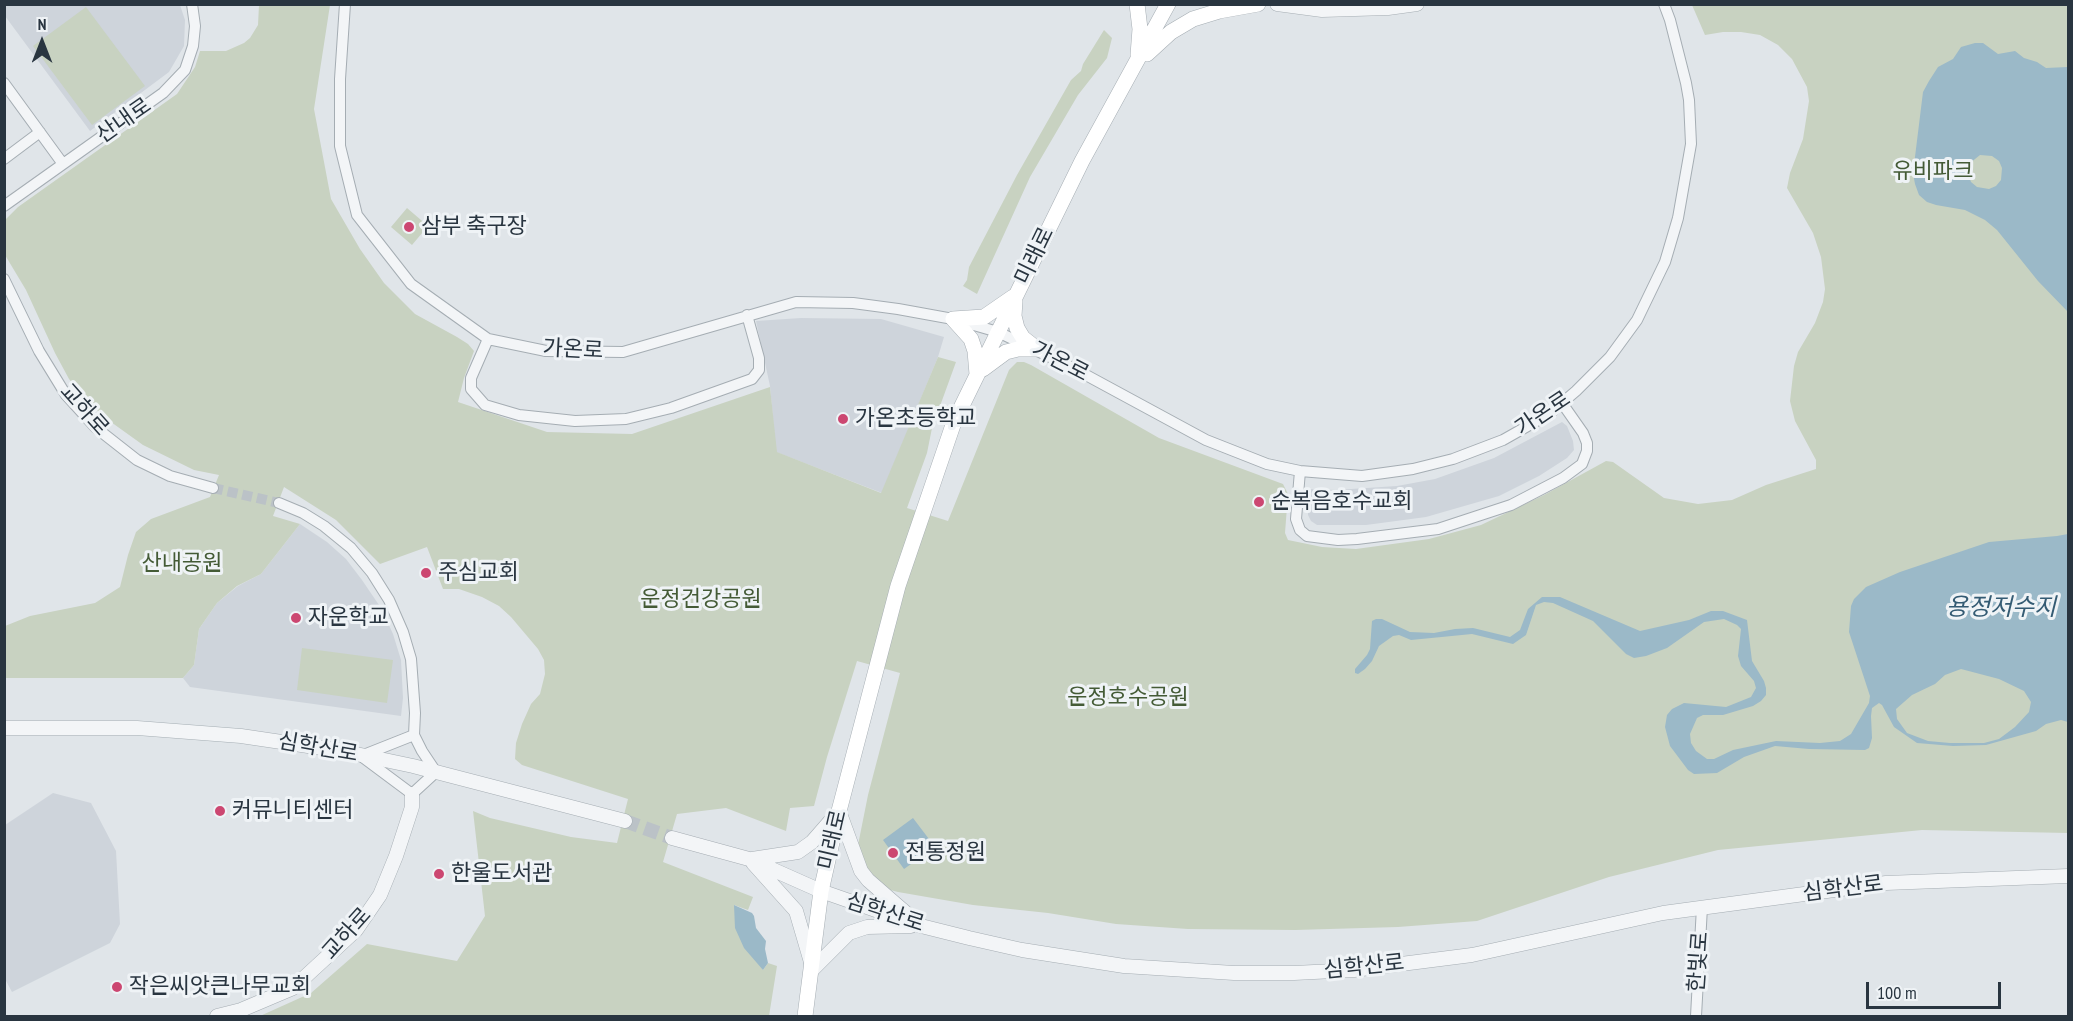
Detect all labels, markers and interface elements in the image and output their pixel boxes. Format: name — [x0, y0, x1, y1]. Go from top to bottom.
north arrow — [12, 12, 72, 72]
text: N — [38, 14, 46, 34]
street label: 산내로 — [92, 93, 156, 149]
park label: 유비파크 — [1893, 159, 1973, 185]
place label: 삼부 축구장 — [421, 214, 527, 240]
marker: 삼부 축구장 — [402, 220, 416, 234]
street label: 미래로 — [1010, 223, 1060, 289]
street label: 가온로 — [542, 335, 604, 365]
street label: 가온로 — [1027, 336, 1093, 388]
street label: 교하로 — [54, 379, 114, 441]
street label: 가온로 — [1510, 386, 1576, 442]
place label: 가온초등학교 — [855, 406, 976, 432]
marker: 가온초등학교 — [836, 412, 850, 426]
place label: 순복음호수교회 — [1271, 489, 1413, 515]
marker: 순복음호수교회 — [1252, 495, 1266, 509]
park label: 산내공원 — [142, 551, 222, 577]
place label: 주심교회 — [438, 560, 519, 586]
marker: 주심교회 — [419, 566, 433, 580]
park label: 운정건강공원 — [640, 587, 762, 613]
water label: 용정저수지 — [1946, 594, 2056, 622]
place label: 자운학교 — [308, 605, 389, 631]
marker: 자운학교 — [289, 611, 303, 625]
park label: 운정호수공원 — [1067, 685, 1189, 711]
street label: 심학산로 — [276, 728, 360, 768]
place label: 커뮤니티센터 — [232, 798, 353, 824]
marker: 커뮤니티센터 — [213, 804, 227, 818]
street label: 미래로 — [813, 807, 853, 873]
place label: 전통정원 — [905, 840, 986, 866]
marker: 전통정원 — [886, 846, 900, 860]
place label: 한울도서관 — [451, 861, 552, 887]
marker: 한울도서관 — [432, 867, 446, 881]
street label: 심학산로 — [1801, 871, 1885, 907]
street label: 심학산로 — [842, 888, 928, 938]
street label: 교하로 — [317, 903, 377, 965]
street label: 한빛로 — [1684, 931, 1714, 993]
street label: 심학산로 — [1322, 950, 1406, 984]
scale bar — [1869, 970, 2004, 1008]
place label: 작은씨앗큰나무교회 — [129, 974, 311, 1000]
marker: 작은씨앗큰나무교회 — [110, 980, 124, 994]
text: 100 m — [1877, 981, 1917, 1004]

